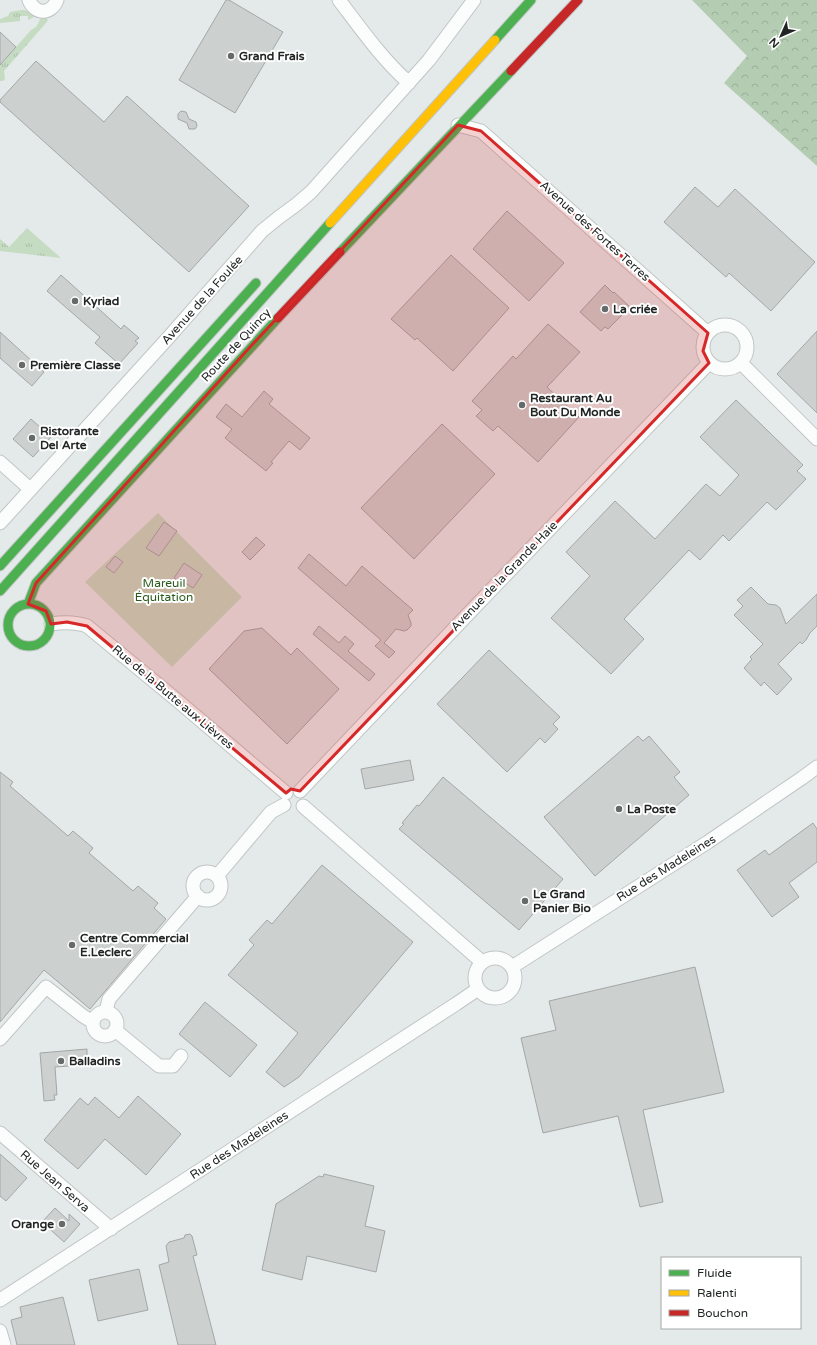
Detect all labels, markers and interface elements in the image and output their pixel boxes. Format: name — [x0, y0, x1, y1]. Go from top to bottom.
north arrow — [761, 16, 801, 56]
text: N — [767, 35, 782, 50]
place label: Grand Frais — [239, 49, 305, 63]
marker: Grand Frais — [226, 51, 236, 61]
street label: Avenue des Fortes Terres — [537, 178, 653, 284]
street label: Avenue de la Foulée — [159, 253, 246, 347]
place label: Kyriad — [83, 294, 119, 309]
marker: Kyriad — [70, 296, 80, 306]
place label: La criée — [613, 302, 658, 316]
marker: La criée — [600, 304, 610, 314]
street label: Route de Quincy — [198, 305, 274, 385]
place label: Première Classe — [30, 358, 121, 372]
marker: Première Classe — [17, 360, 27, 370]
place label: Restaurant Au Bout Du Monde — [530, 391, 621, 419]
marker: Restaurant Au Bout Du Monde — [517, 400, 527, 410]
place label: Ristorante Del Arte — [40, 424, 99, 452]
marker: Ristorante Del Arte — [27, 433, 37, 443]
street label: Avenue de la Grande Haie — [448, 518, 560, 634]
park label: Mareuil Équitation — [135, 576, 193, 604]
street label: Rue de la Butte aux Lièvres — [109, 642, 237, 752]
place label: La Poste — [627, 802, 676, 816]
marker: La Poste — [614, 804, 624, 814]
street label: Rue des Madeleines — [614, 832, 718, 904]
place label: Le Grand Panier Bio — [533, 887, 591, 915]
marker: Le Grand Panier Bio — [520, 896, 530, 906]
place label: Centre Commercial E.Leclerc — [80, 931, 189, 959]
marker: Centre Commercial E.Leclerc — [67, 940, 77, 950]
place label: Balladins — [69, 1054, 121, 1068]
marker: Balladins — [56, 1056, 66, 1066]
street label: Rue des Madeleines — [187, 1108, 291, 1182]
street label: Rue Jean Serva — [18, 1147, 92, 1215]
place label: Orange — [11, 1217, 54, 1232]
marker: Orange — [57, 1219, 67, 1229]
legend — [661, 1257, 801, 1329]
text: Fluide — [697, 1266, 732, 1280]
text: Ralenti — [697, 1286, 737, 1300]
text: Bouchon — [697, 1306, 748, 1320]

